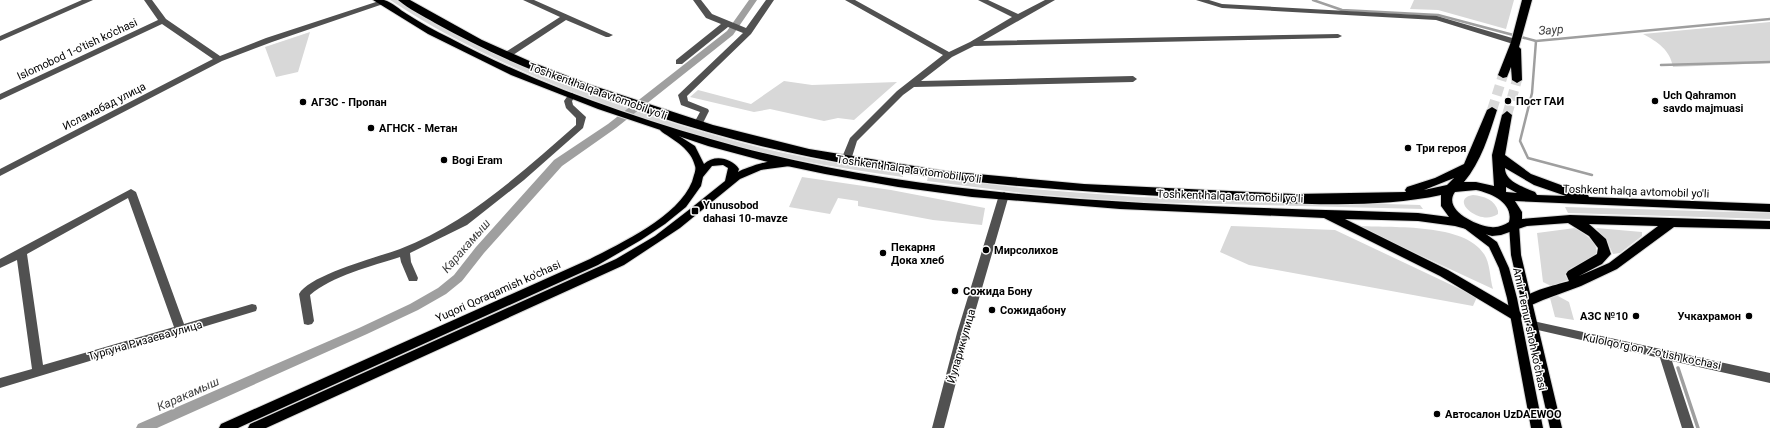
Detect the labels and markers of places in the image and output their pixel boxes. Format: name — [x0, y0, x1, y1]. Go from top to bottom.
place label: Uch Qahramon savdo majmuasi — [1663, 89, 1744, 115]
place label: Пост ГАИ — [1516, 95, 1564, 108]
place label: АГЗС - Пропан — [311, 96, 387, 109]
marker: Пост ГАИ — [1503, 96, 1513, 106]
marker: Uch Qahramon savdo majmuasi — [1650, 96, 1660, 106]
marker: АГЗС - Пропан — [298, 97, 308, 107]
place label: АГНСК - Метан — [379, 122, 458, 135]
marker: АГНСК - Метан — [366, 123, 376, 133]
place label: Три героя — [1416, 142, 1466, 155]
marker: Три героя — [1403, 143, 1413, 153]
place label: Bogi Eram — [452, 154, 503, 167]
marker: Bogi Eram — [439, 155, 449, 165]
place label: Yunusobod dahasi 10-mavze — [703, 199, 788, 225]
marker: Yunusobod dahasi 10-mavze — [690, 206, 700, 216]
place label: Пекарня Дока хлеб — [891, 241, 944, 267]
place label: Мирсолихов — [994, 244, 1058, 257]
marker: Мирсолихов — [981, 245, 991, 255]
marker: Пекарня Дока хлеб — [878, 248, 888, 258]
place label: Сожида Бону — [963, 285, 1033, 298]
marker: Сожида Бону — [950, 286, 960, 296]
place label: Сожидабону — [1000, 304, 1066, 317]
marker: Сожидабону — [987, 305, 997, 315]
place label: АЗС №10 — [1580, 310, 1628, 323]
place label: Учкахрамон — [1678, 310, 1741, 323]
marker: АЗС №10 — [1631, 311, 1641, 321]
marker: Учкахрамон — [1744, 311, 1754, 321]
place label: Автосалон UzDAEWOO — [1445, 408, 1562, 421]
marker: Автосалон UzDAEWOO — [1432, 409, 1442, 419]

